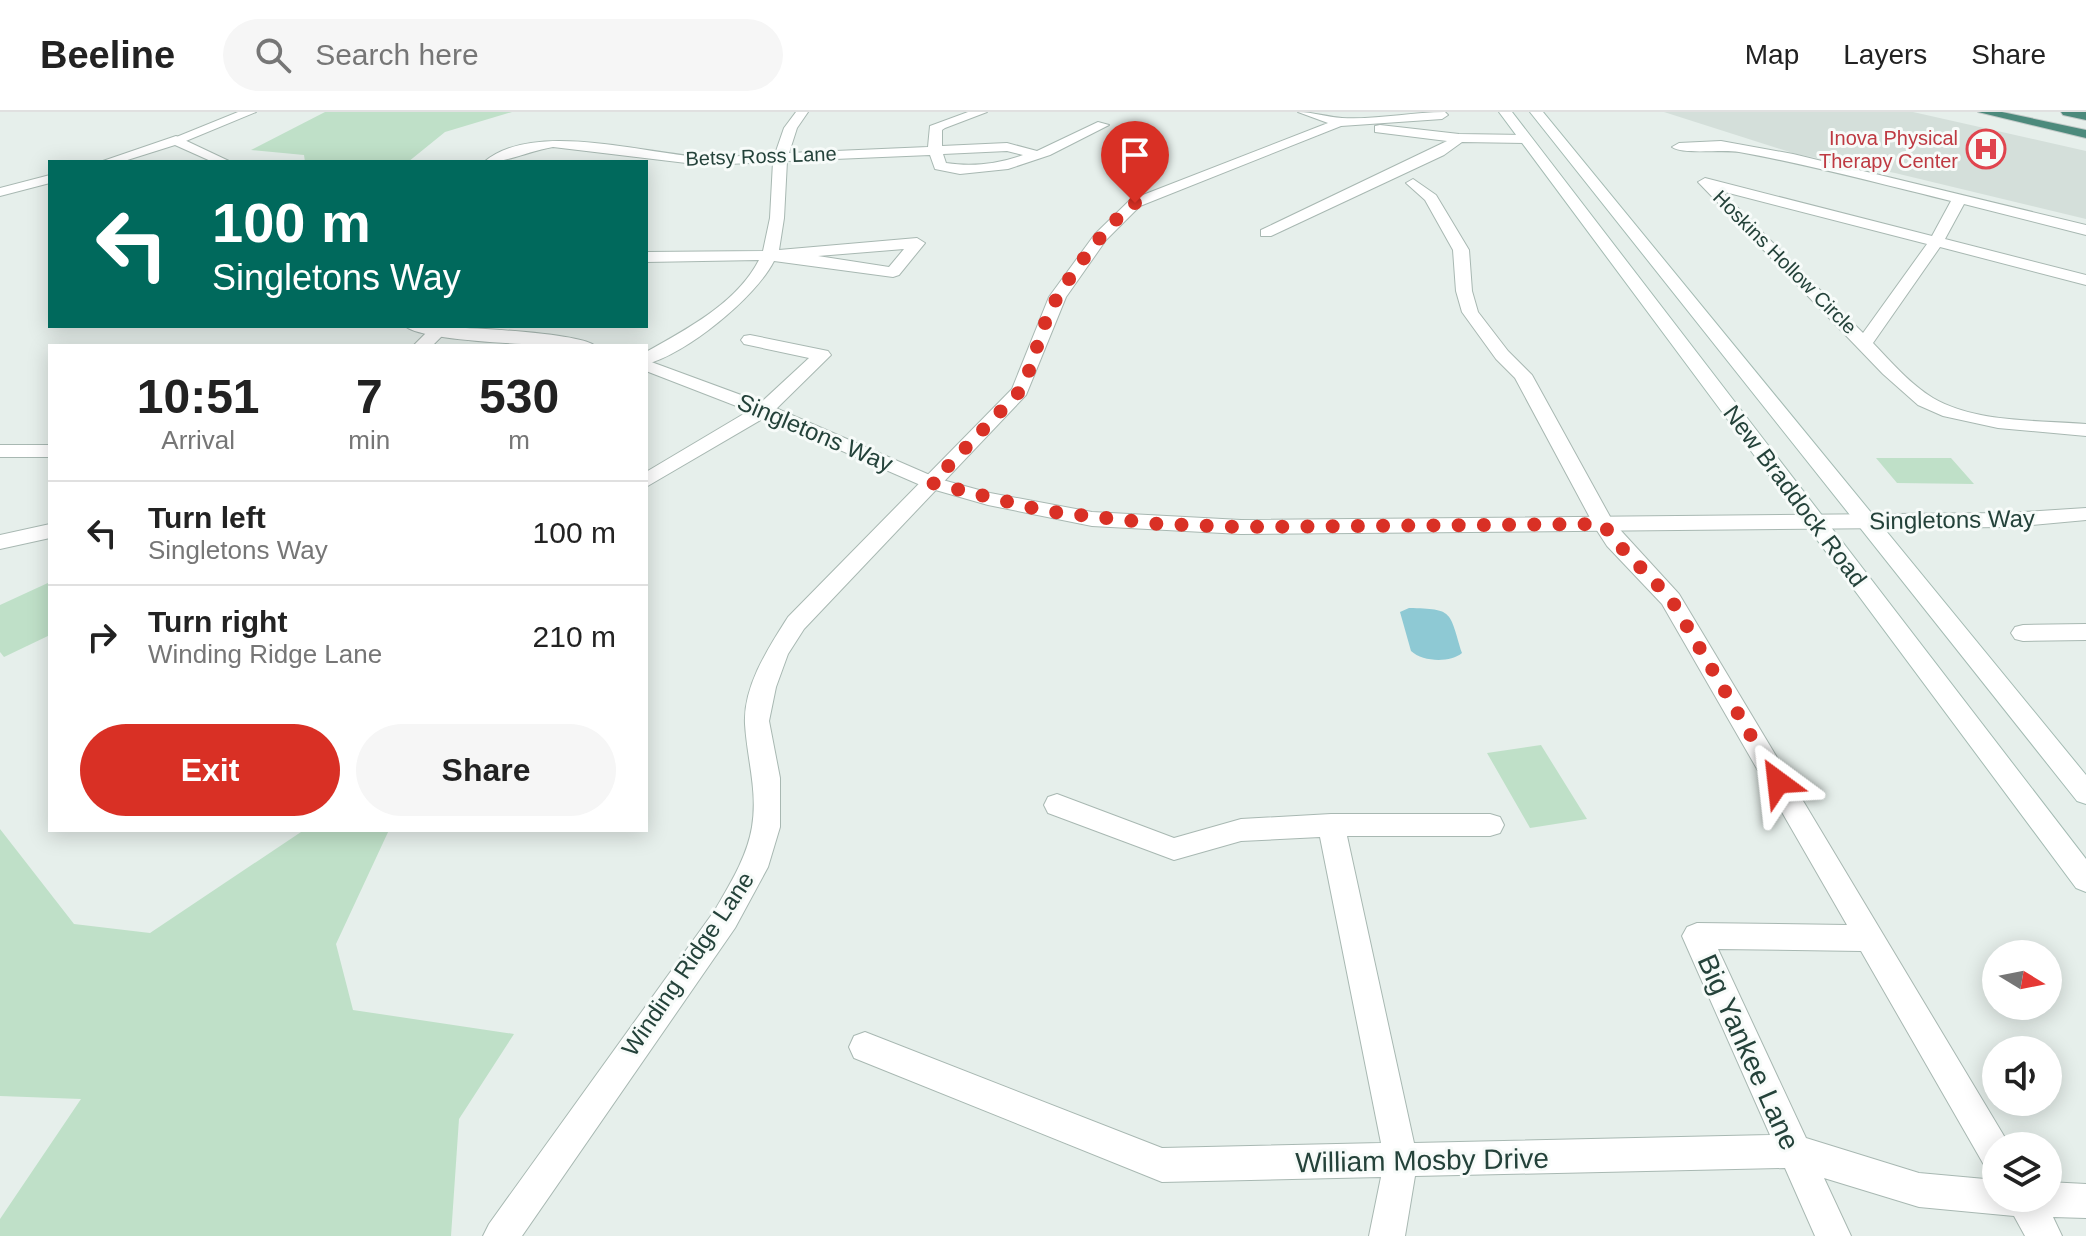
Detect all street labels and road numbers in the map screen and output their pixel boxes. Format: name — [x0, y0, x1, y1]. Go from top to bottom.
street label: Betsy Ross Lane — [685, 142, 837, 170]
street label: Hoskins Hollow Circle — [1709, 186, 1861, 338]
street label: Singletons Way — [734, 388, 897, 477]
street label: New Braddock Road — [1718, 400, 1872, 592]
street label: Singletons Way — [1869, 505, 2035, 534]
street label: Winding Ridge Lane — [616, 867, 759, 1061]
street label: Big Yankee Lane — [1692, 950, 1806, 1155]
street label: William Mosby Drive — [1295, 1143, 1549, 1178]

